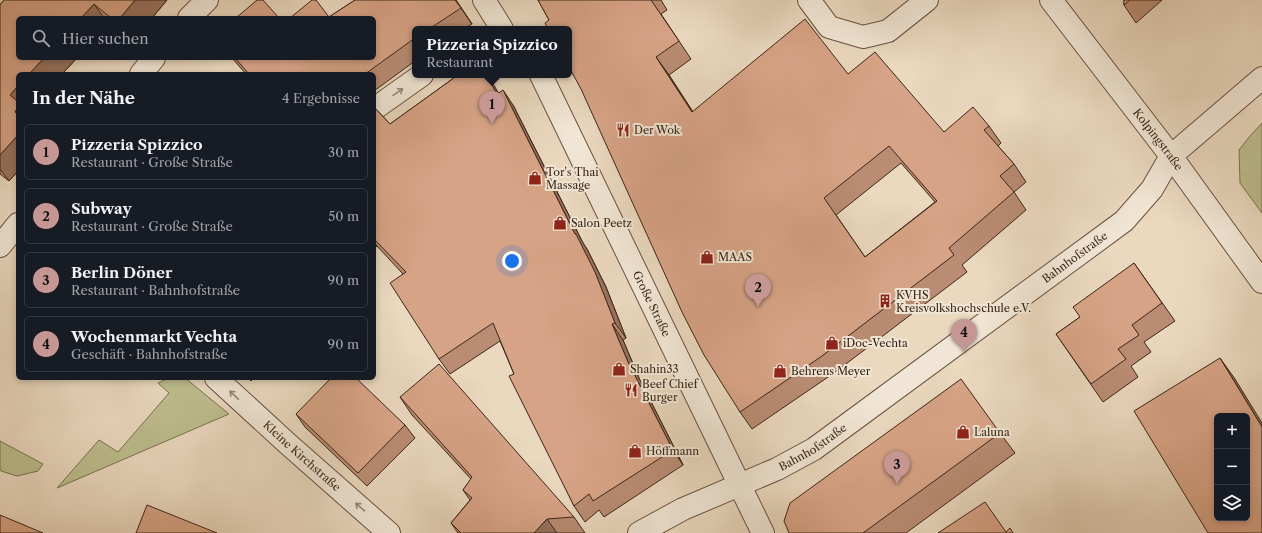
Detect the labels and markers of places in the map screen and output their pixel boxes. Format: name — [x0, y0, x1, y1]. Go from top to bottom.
pin: 1 — [479, 91, 505, 124]
restaurant icon: Der Wok — [615, 122, 631, 138]
place label: Der Wok — [634, 123, 681, 137]
place label: Tor's Thai Massage — [546, 165, 599, 192]
shop icon: Tor's Thai Massage — [527, 170, 543, 186]
shop icon: Salon Peetz — [552, 215, 568, 231]
place label: Salon Peetz — [571, 216, 632, 230]
shop icon: MAAS — [699, 249, 715, 265]
place label: MAAS — [718, 250, 752, 264]
pin: 2 — [745, 274, 771, 307]
place label: KVHS Kreisvolkshochschule e.V. — [896, 288, 1031, 315]
building icon: KVHS Kreisvolkshochschule e.V. — [877, 293, 893, 309]
pin: 4 — [951, 319, 977, 352]
shop icon: iDoc-Vechta — [824, 335, 840, 351]
place label: iDoc-Vechta — [843, 336, 908, 350]
shop icon: Shahin33 — [611, 361, 627, 377]
place label: Shahin33 — [630, 362, 679, 376]
shop icon: Behrens Meyer — [772, 363, 788, 379]
place label: Behrens Meyer — [791, 364, 871, 378]
place label: Beef Chief Burger — [642, 377, 700, 404]
restaurant icon: Beef Chief Burger — [623, 382, 639, 398]
shop icon: Laluna — [955, 424, 971, 440]
place label: Laluna — [974, 425, 1010, 439]
shop icon: Höffmann — [627, 443, 643, 459]
place label: Höffmann — [646, 444, 699, 458]
pin: 3 — [884, 451, 910, 484]

